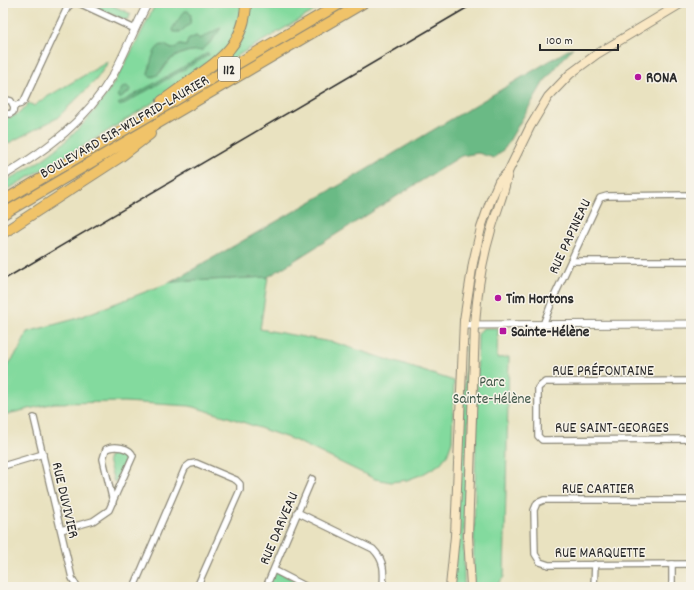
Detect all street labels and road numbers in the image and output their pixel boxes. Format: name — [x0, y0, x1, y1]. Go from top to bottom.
road number: 112 — [218, 57, 240, 81]
street label: BOULEVARD SIR-WILFRID-LAURIER — [36, 70, 214, 185]
street label: RUE PAPINEAU — [544, 196, 598, 278]
street label: RUE PRÉFONTAINE — [552, 361, 654, 383]
street label: RUE SAINT-GEORGES — [555, 418, 669, 440]
street label: RUE DUVIVIER — [45, 460, 83, 541]
street label: RUE CARTIER — [562, 479, 634, 501]
street label: RUE DARVEAU — [255, 489, 305, 569]
street label: RUE MARQUETTE — [555, 543, 646, 565]

